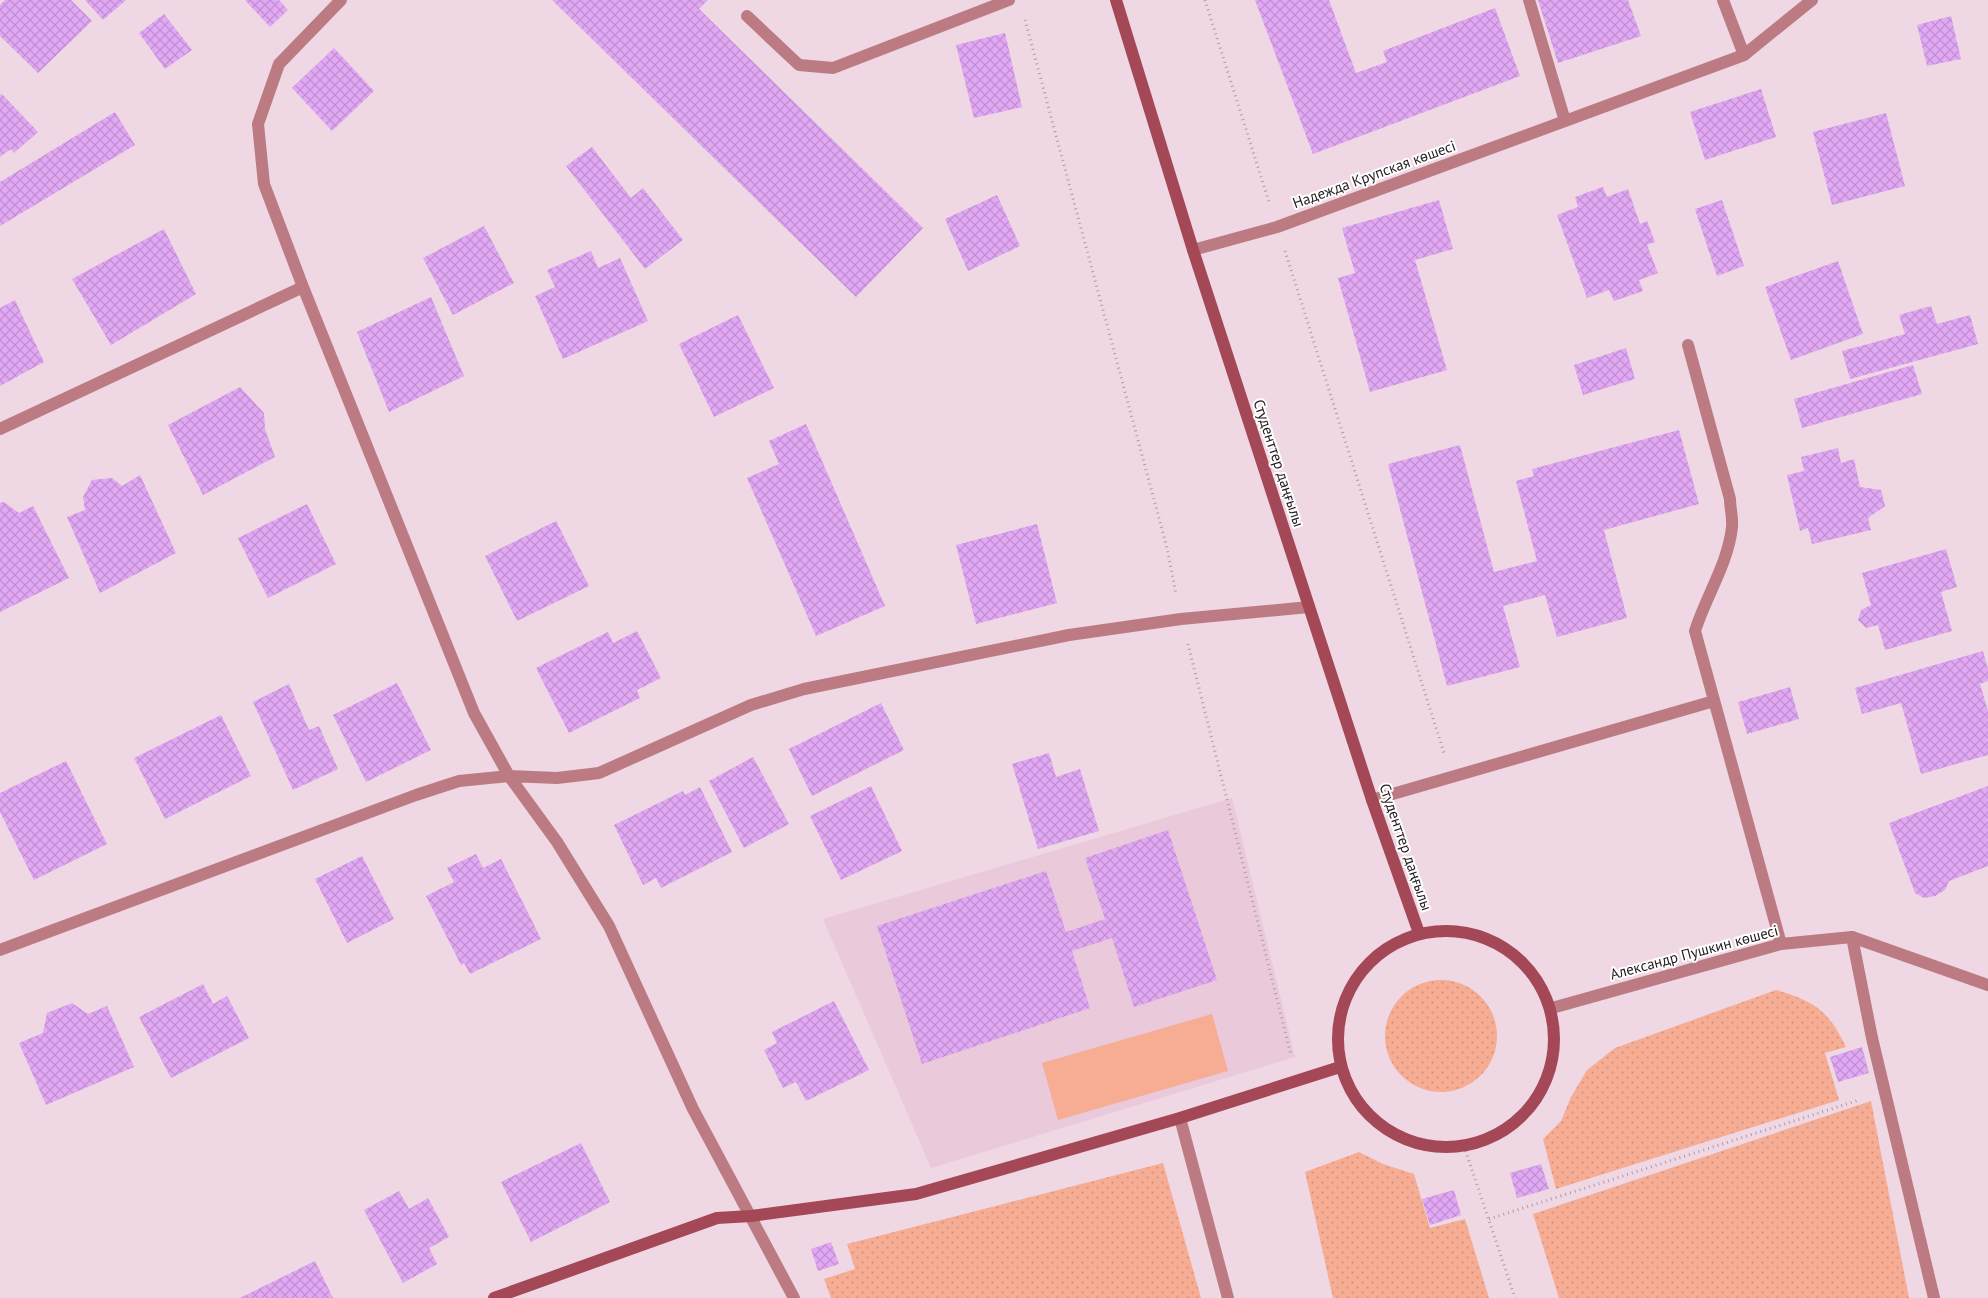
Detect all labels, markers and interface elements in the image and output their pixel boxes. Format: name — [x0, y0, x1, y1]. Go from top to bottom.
street label: Надежда Крупская көшесі — [1290, 136, 1458, 212]
street label: Студенттер даңғылы — [1249, 397, 1309, 529]
street label: Студенттер даңғылы — [1375, 781, 1437, 913]
street label: Александр Пушкин көшесі — [1608, 920, 1780, 984]

